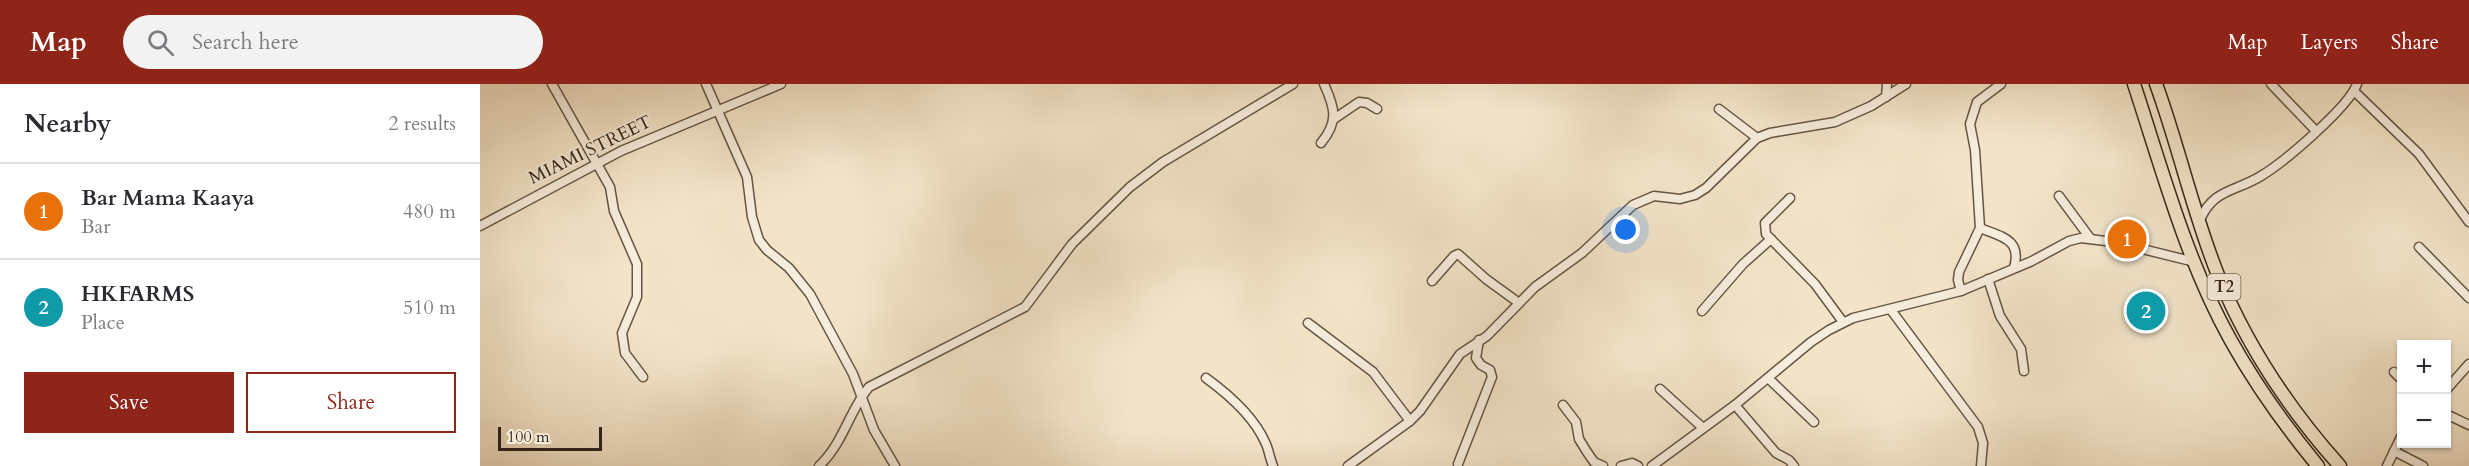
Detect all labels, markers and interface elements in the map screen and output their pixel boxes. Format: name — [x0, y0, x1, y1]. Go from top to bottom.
search box — [123, 15, 543, 69]
text: Map — [30, 23, 87, 61]
icon: search — [144, 26, 177, 59]
text: Search here — [192, 27, 299, 57]
text: Map — [2228, 28, 2268, 57]
text: Layers — [2301, 28, 2358, 57]
text: Share — [2391, 28, 2439, 57]
text: Nearby — [24, 106, 112, 141]
street label: MIAMI STREET — [524, 109, 656, 191]
text: 2 results — [388, 110, 456, 137]
text: Bar Mama Kaaya — [81, 183, 254, 213]
text: 1 — [38, 198, 49, 225]
text: 480 m — [403, 198, 456, 225]
text: Bar — [81, 213, 111, 240]
your location — [1611, 215, 1640, 244]
pin: 1 — [2108, 216, 2146, 262]
road number: T2 — [2208, 274, 2240, 300]
text: HKFARMS — [81, 279, 195, 309]
pin: 2 — [2126, 288, 2166, 334]
text: 2 — [38, 294, 49, 321]
text: 510 m — [403, 294, 456, 321]
text: Place — [81, 309, 125, 336]
map controls — [2397, 340, 2451, 448]
button: + — [2397, 340, 2451, 394]
button: Save — [24, 372, 234, 433]
button: Share — [246, 372, 456, 433]
button: − — [2397, 394, 2451, 448]
scale bar — [498, 424, 602, 452]
text: 100 m — [507, 426, 549, 448]

